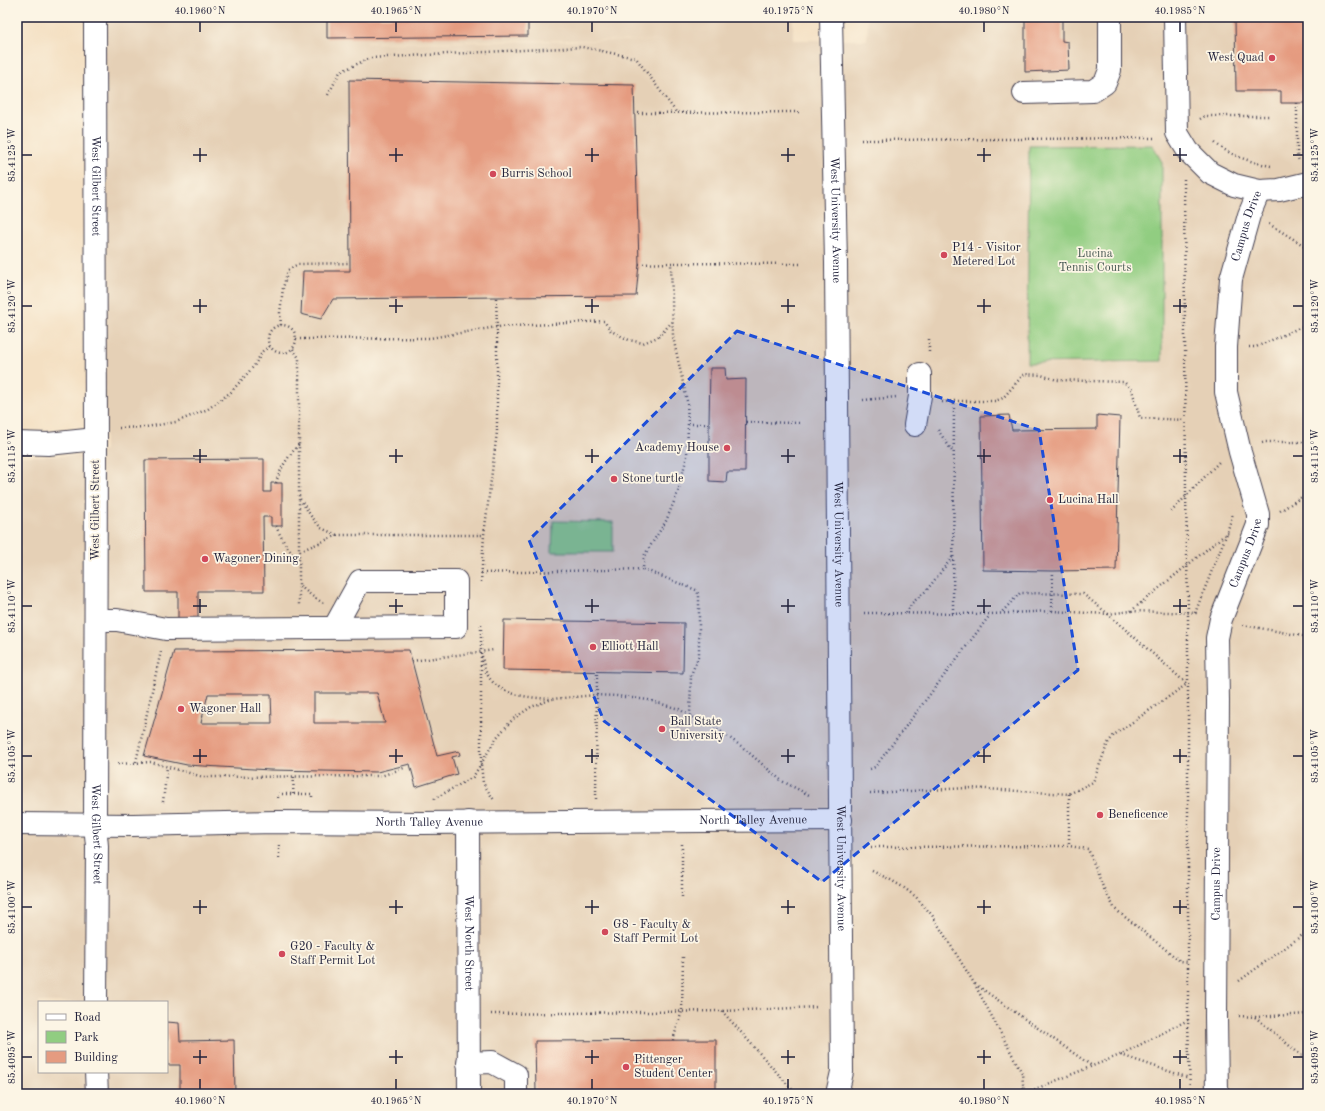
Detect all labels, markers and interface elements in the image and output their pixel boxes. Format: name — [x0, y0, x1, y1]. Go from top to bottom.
text: 40.1960°N — [174, 6, 226, 16]
text: 40.1965°N — [370, 6, 422, 16]
text: 40.1970°N — [566, 6, 618, 16]
text: 40.1975°N — [762, 6, 814, 16]
text: 40.1980°N — [958, 6, 1010, 16]
text: 40.1985°N — [1154, 6, 1206, 16]
place label: West Quad — [1207, 52, 1264, 64]
marker: West Quad — [1267, 53, 1277, 63]
text: 85.4125°W — [7, 128, 17, 182]
text: 85.4125°W — [1310, 128, 1320, 182]
street label: West Gilbert Street — [89, 135, 102, 237]
street label: West University Avenue — [828, 157, 842, 283]
place label: Burris School — [501, 168, 572, 180]
marker: Burris School — [488, 169, 498, 179]
street label: Campus Drive — [1230, 189, 1265, 263]
place label: P14 - Visitor Metered Lot — [952, 242, 1021, 268]
park label: Lucina Tennis Courts — [1059, 248, 1131, 274]
marker: P14 - Visitor Metered Lot — [939, 250, 949, 260]
text: 85.4120°W — [7, 279, 17, 333]
text: 85.4120°W — [1310, 279, 1320, 333]
text: 85.4115°W — [7, 429, 17, 483]
text: 85.4115°W — [1310, 429, 1320, 483]
place label: Academy House — [635, 442, 719, 454]
marker: Academy House — [722, 443, 732, 453]
street label: West Gilbert Street — [90, 459, 102, 561]
place label: Stone turtle — [622, 473, 684, 485]
marker: Stone turtle — [609, 474, 619, 484]
street label: West University Avenue — [832, 481, 845, 607]
place label: Lucina Hall — [1058, 494, 1119, 506]
marker: Lucina Hall — [1045, 495, 1055, 505]
street label: Campus Drive — [1228, 518, 1264, 590]
place label: Wagoner Dining — [213, 553, 299, 565]
marker: Wagoner Dining — [200, 554, 210, 564]
text: 85.4110°W — [7, 579, 17, 633]
text: 85.4110°W — [1310, 579, 1320, 633]
place label: Elliott Hall — [601, 641, 659, 653]
marker: Elliott Hall — [588, 642, 598, 652]
place label: Wagoner Hall — [189, 703, 261, 715]
marker: Wagoner Hall — [176, 704, 186, 714]
place label: Ball State University — [670, 716, 725, 742]
marker: Ball State University — [657, 724, 667, 734]
text: 85.4105°W — [7, 729, 17, 783]
text: 85.4105°W — [1310, 729, 1320, 783]
street label: West Gilbert Street — [89, 783, 103, 885]
street label: West University Avenue — [834, 805, 847, 931]
place label: Beneficence — [1108, 809, 1169, 821]
marker: Beneficence — [1095, 810, 1105, 820]
street label: North Talley Avenue — [699, 814, 808, 827]
street label: North Talley Avenue — [375, 817, 484, 829]
street label: Campus Drive — [1211, 847, 1223, 921]
text: 85.4100°W — [7, 880, 17, 934]
text: 85.4100°W — [1310, 880, 1320, 934]
street label: West North Street — [462, 895, 475, 991]
place label: G8 - Faculty & Staff Permit Lot — [613, 919, 698, 945]
marker: G8 - Faculty & Staff Permit Lot — [600, 927, 610, 937]
place label: G20 - Faculty & Staff Permit Lot — [290, 941, 375, 967]
marker: G20 - Faculty & Staff Permit Lot — [277, 949, 287, 959]
legend — [38, 1001, 168, 1073]
text: Road — [74, 1012, 101, 1024]
text: 85.4095°W — [7, 1030, 17, 1084]
text: 85.4095°W — [1310, 1030, 1320, 1084]
text: Park — [74, 1032, 99, 1044]
text: Building — [74, 1052, 118, 1064]
place label: Pittenger Student Center — [634, 1054, 713, 1080]
marker: Pittenger Student Center — [621, 1062, 631, 1072]
text: 40.1960°N — [174, 1096, 226, 1106]
text: 40.1965°N — [370, 1096, 422, 1106]
text: 40.1970°N — [566, 1096, 618, 1106]
text: 40.1975°N — [762, 1096, 814, 1106]
text: 40.1980°N — [958, 1096, 1010, 1106]
text: 40.1985°N — [1154, 1096, 1206, 1106]

